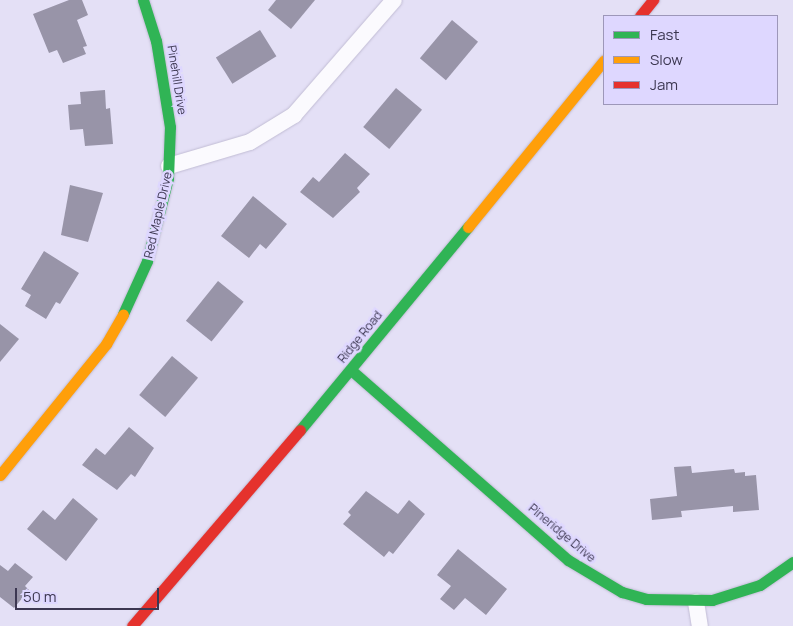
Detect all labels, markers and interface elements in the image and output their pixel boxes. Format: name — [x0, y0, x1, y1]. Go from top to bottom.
legend — [603, 15, 778, 105]
text: Fast — [650, 24, 679, 45]
street label: Pinehill Drive — [164, 44, 190, 116]
text: Slow — [650, 49, 683, 70]
text: Jam — [650, 74, 678, 95]
street label: Red Maple Drive — [141, 170, 175, 260]
street label: Ridge Road — [335, 308, 385, 366]
street label: Pineridge Drive — [526, 501, 598, 565]
scale bar — [18, 578, 161, 610]
text: 50 m — [23, 586, 57, 607]

